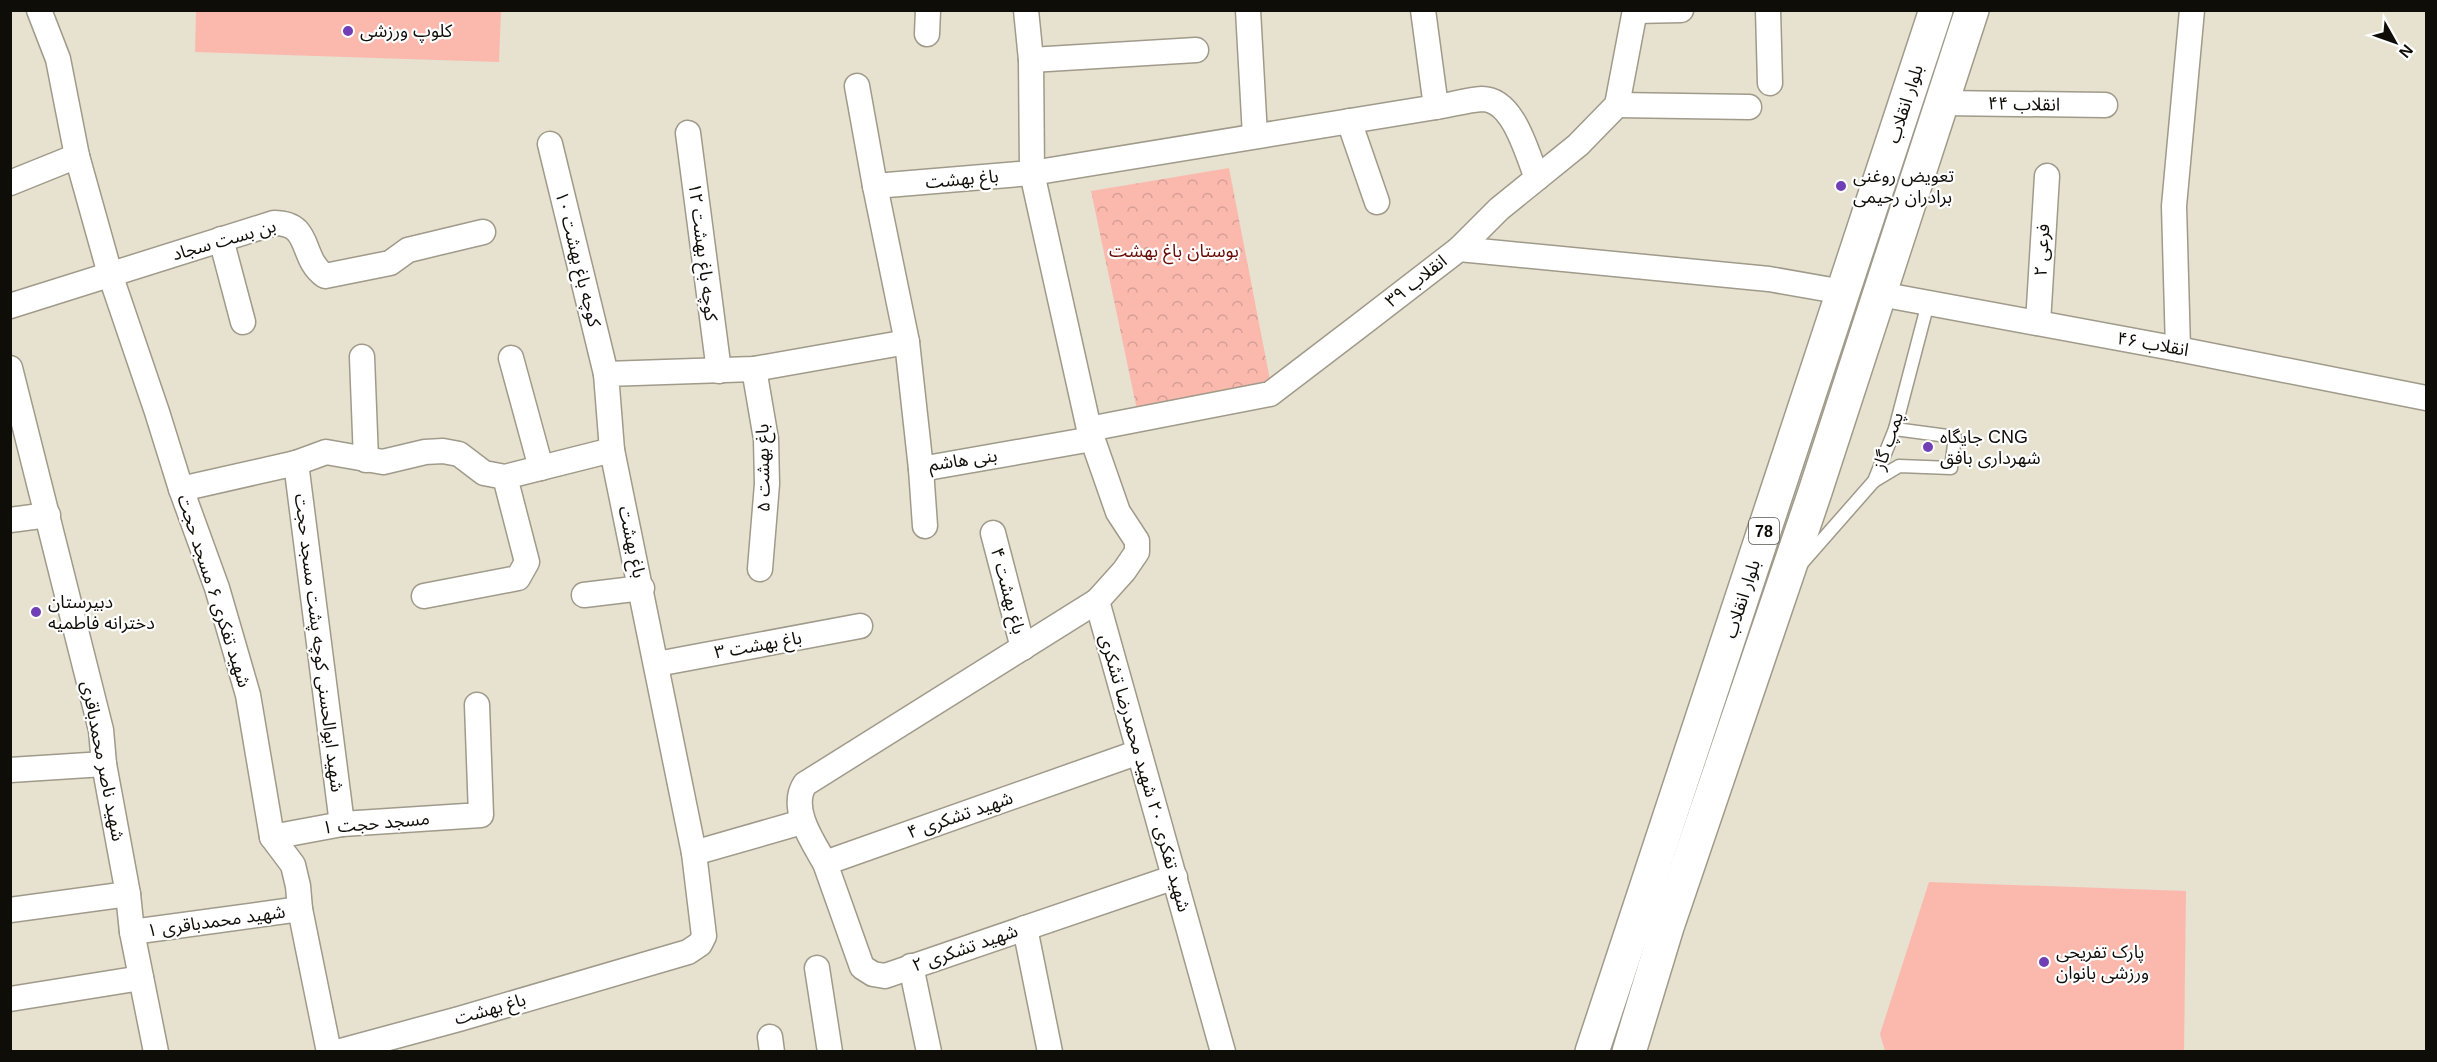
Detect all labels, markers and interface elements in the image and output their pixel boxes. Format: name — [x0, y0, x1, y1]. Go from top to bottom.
north arrow — [2365, 12, 2425, 72]
place label: کلوپ ورزشی — [360, 21, 453, 43]
marker: کلوپ ورزشی — [341, 24, 355, 38]
text: N — [2396, 41, 2416, 61]
street label: بلوار انقلاب — [1883, 62, 1928, 146]
street label: انقلاب ۴۴ — [1988, 93, 2060, 115]
street label: باغ بهشت — [925, 166, 1000, 196]
place label: تعویض روغنی برادران رحیمی — [1853, 166, 1954, 208]
marker: تعویض روغنی برادران رحیمی — [1834, 179, 1848, 193]
street label: کوچه باغ بهشت ۱۲ — [681, 182, 721, 323]
street label: کوچه باغ بهشت ۱۰ — [548, 189, 605, 330]
street label: بن بست سجاد — [170, 216, 279, 265]
street label: فرعی ۲ — [2031, 223, 2054, 277]
park label: بوستان باغ بهشت — [1109, 241, 1239, 265]
street label: انقلاب ۳۹ — [1381, 251, 1451, 311]
street label: انقلاب ۴۶ — [2116, 328, 2190, 360]
street label: پمپ گاز — [1868, 410, 1909, 474]
street label: باغ بهشت ۵ — [752, 424, 778, 512]
place label: جایگاه CNG شهرداری بافق — [1940, 427, 2041, 469]
marker: جایگاه CNG شهرداری بافق — [1921, 440, 1935, 454]
street label: بنی هاشم — [927, 445, 999, 478]
street label: شهید تفکری ۶ مسجد حجت — [172, 492, 255, 690]
street label: شهید ابوالحسنی کوچه پشت مسجد حجت — [290, 493, 347, 793]
street label: باغ بهشت — [611, 504, 649, 581]
road number: 78 — [1749, 518, 1779, 544]
street label: باغ بهشت ۴ — [983, 546, 1029, 637]
street label: بلوار انقلاب — [1720, 557, 1765, 641]
place label: دبیرستان دخترانه فاطمیه — [48, 592, 155, 634]
marker: دبیرستان دخترانه فاطمیه — [29, 605, 43, 619]
street label: باغ بهشت ۳ — [713, 627, 804, 666]
street label: شهید تفکری ۲۰ شهید محمدرضا تشکری — [1095, 632, 1194, 914]
street label: شهید ناصر محمدباقری — [77, 679, 128, 843]
street label: شهید تشکری ۴ — [905, 788, 1016, 843]
street label: مسجد حجت ۱ — [321, 808, 431, 838]
street label: شهید محمدباقری ۱ — [145, 901, 287, 942]
street label: شهید تشکری ۲ — [910, 921, 1021, 976]
place label: پارک تفریحی ورزشی بانوان — [2056, 942, 2149, 984]
marker: پارک تفریحی ورزشی بانوان — [2037, 955, 2051, 969]
street label: باغ بهشت — [452, 989, 529, 1033]

